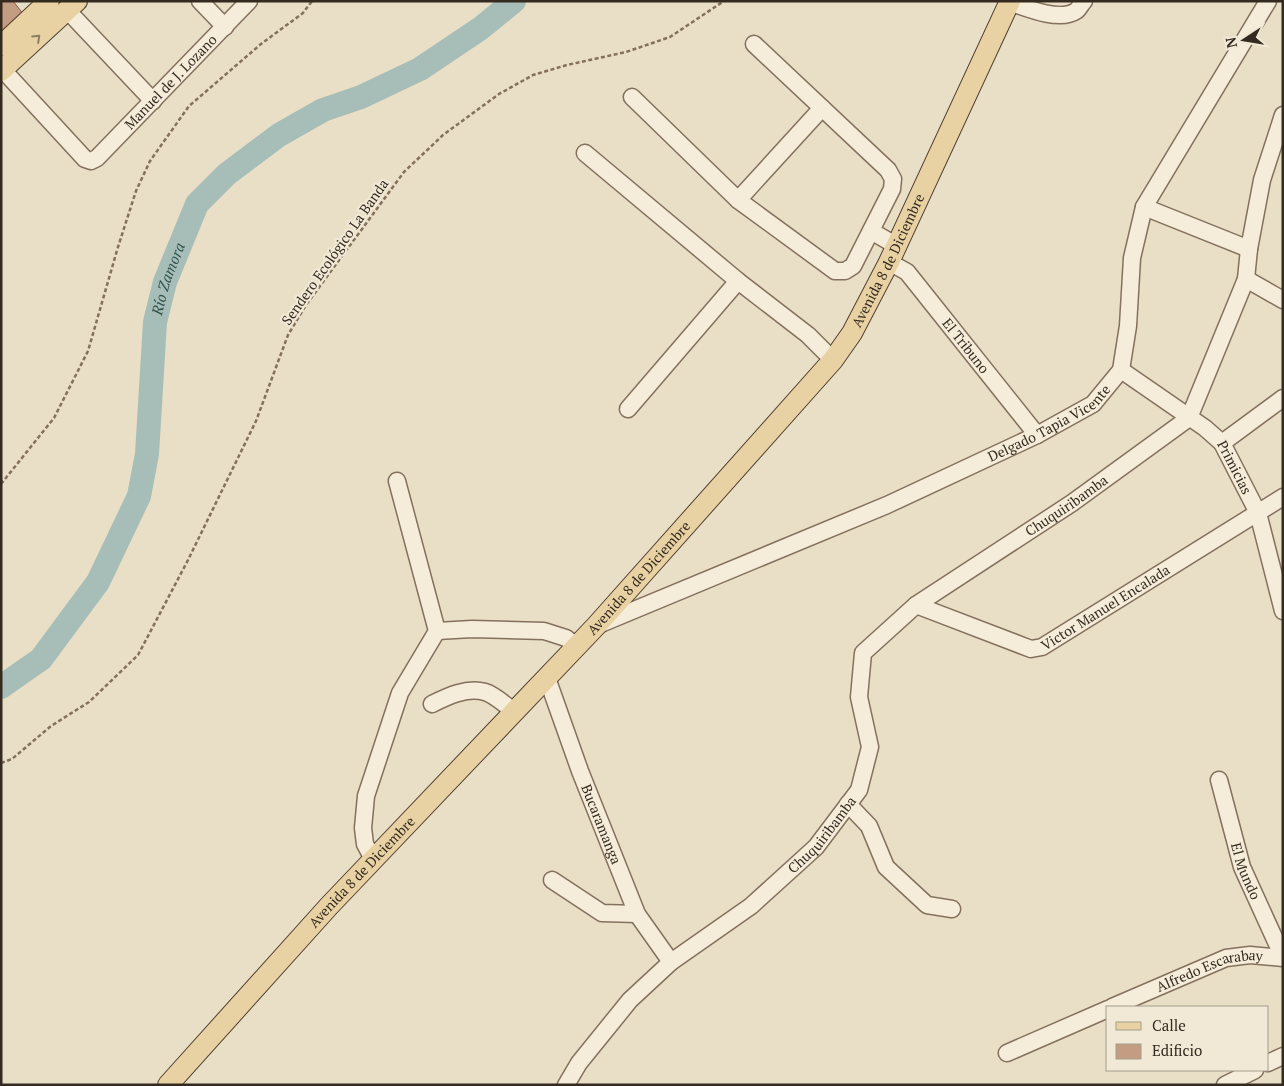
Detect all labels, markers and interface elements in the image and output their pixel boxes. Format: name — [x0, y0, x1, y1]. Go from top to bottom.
north arrow — [1219, 15, 1269, 65]
street label: Manuel de J. Lozano — [120, 30, 221, 133]
one-way arrow — [31, 35, 40, 44]
text: N — [1220, 35, 1241, 50]
street label: Sendero Ecológico La Banda — [277, 175, 392, 329]
street label: Avenida 8 de Diciembre — [847, 190, 928, 330]
water label: Río Zamora — [146, 239, 189, 318]
street label: El Tribuno — [938, 314, 994, 377]
street label: Delgado Tapia Vicente — [984, 380, 1114, 466]
street label: Primicias — [1213, 437, 1257, 497]
street label: Chuquiribamba — [1021, 470, 1111, 540]
street label: Avenida 8 de Diciembre — [583, 517, 694, 639]
street label: Victor Manuel Encalada — [1037, 560, 1173, 654]
street label: Bucaramanga — [577, 781, 626, 867]
street label: Chuquiribamba — [783, 792, 860, 877]
street label: Avenida 8 de Diciembre — [304, 812, 419, 931]
street label: El Mundo — [1227, 840, 1266, 903]
street label: Alfredo Escarabay — [1153, 945, 1265, 996]
legend — [1106, 1006, 1269, 1071]
text: Calle — [1152, 1015, 1186, 1035]
text: Edificio — [1152, 1040, 1202, 1060]

